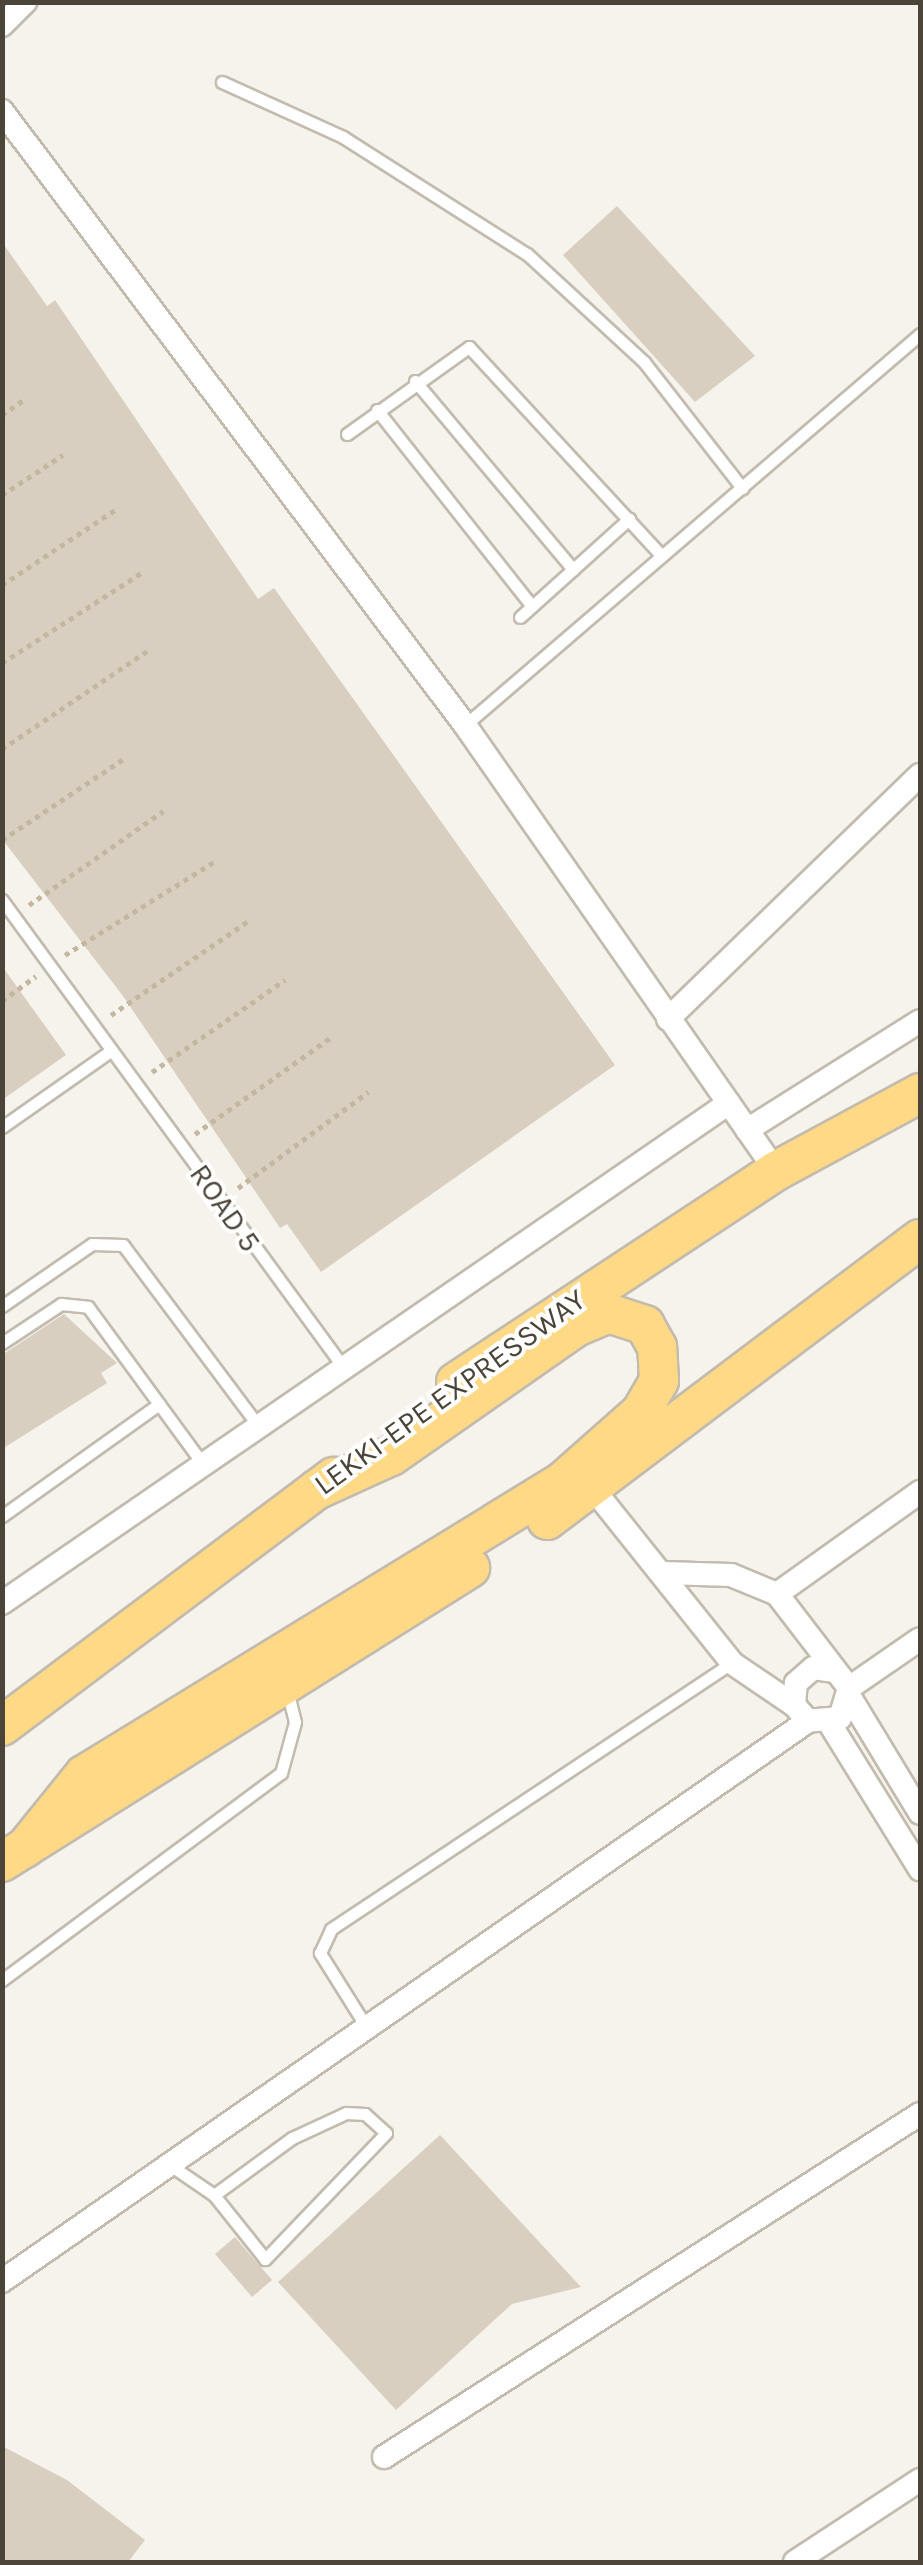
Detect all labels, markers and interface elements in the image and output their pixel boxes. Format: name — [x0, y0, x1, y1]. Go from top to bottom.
street label: ROAD 5 — [182, 1157, 268, 1259]
street label: LEKKI-EPE EXPRESSWAY — [307, 1281, 593, 1503]

